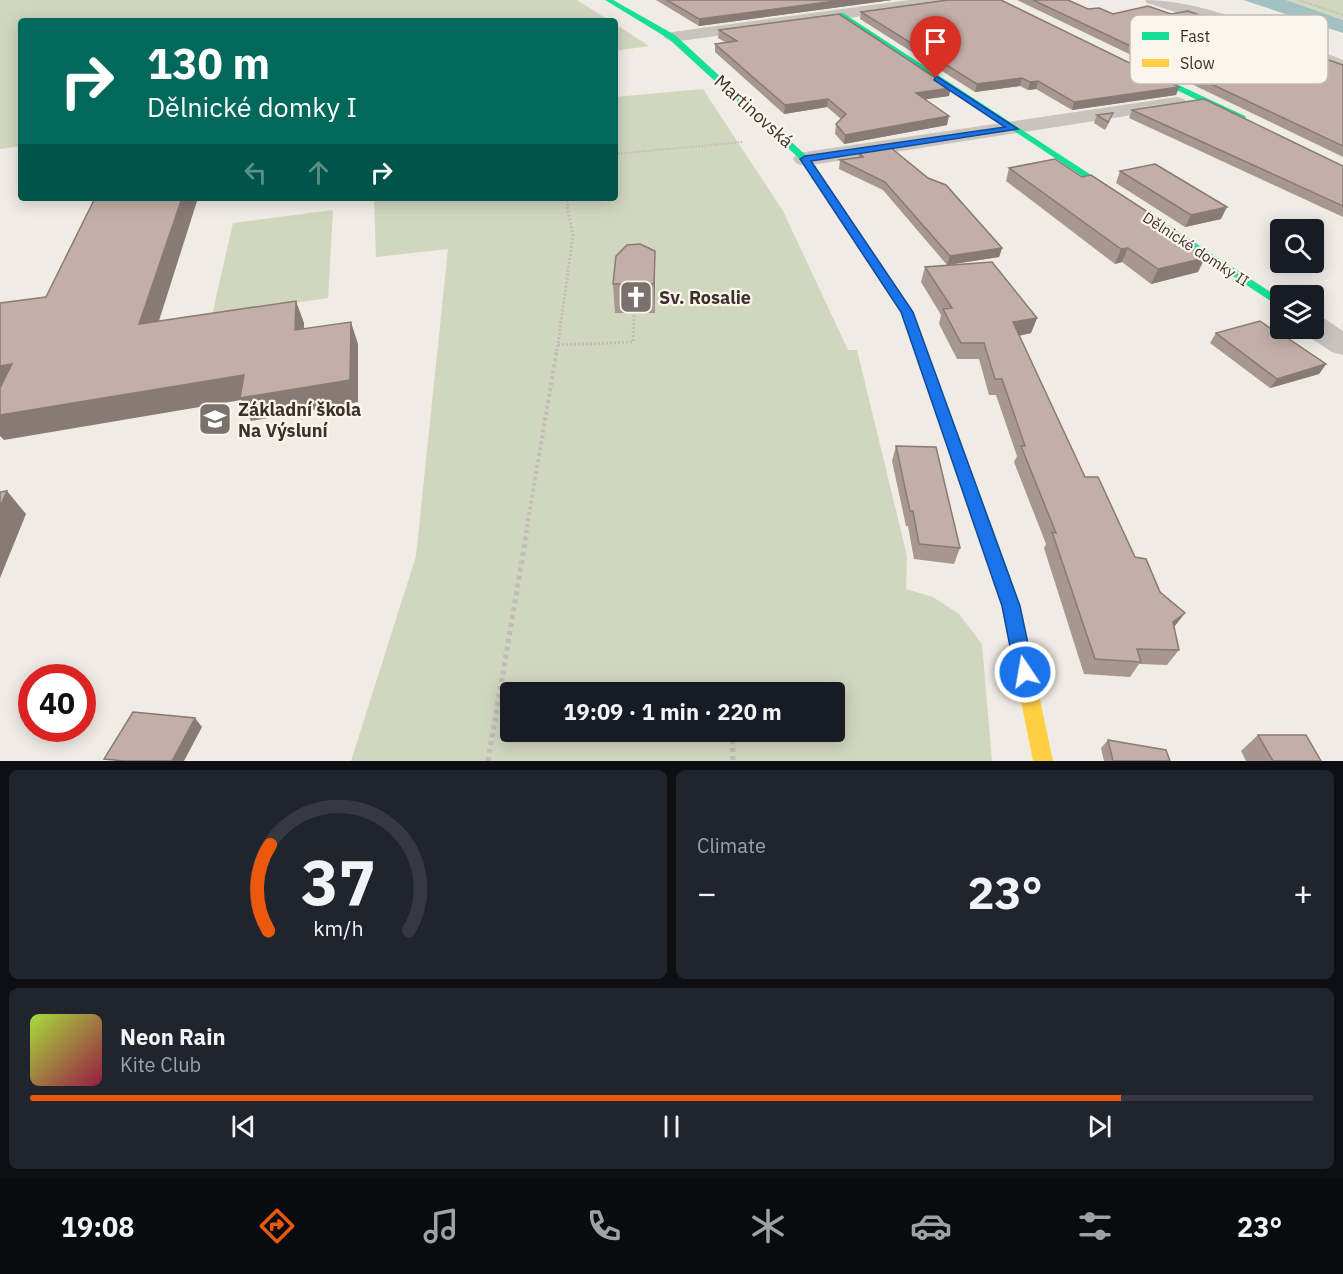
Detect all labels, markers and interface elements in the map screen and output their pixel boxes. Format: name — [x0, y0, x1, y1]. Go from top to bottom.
legend — [1130, 15, 1328, 84]
pin — [910, 16, 961, 78]
icon: arrive — [919, 25, 952, 58]
text: Fast — [1180, 26, 1210, 46]
text: 130 m — [147, 36, 270, 91]
icon: right — [48, 42, 126, 120]
text: Slow — [1180, 53, 1215, 73]
street label: Martinovská — [710, 69, 799, 153]
text: Dělnické domky I — [147, 89, 357, 124]
icon: left — [239, 156, 272, 189]
icon: ahead — [302, 156, 335, 189]
icon: right — [365, 156, 398, 189]
street label: Dělnické domky II — [1139, 208, 1253, 290]
map controls — [1270, 219, 1324, 339]
button: search — [1270, 219, 1324, 273]
church icon: Sv. Rosalie — [618, 279, 654, 315]
button: layers — [1270, 285, 1324, 339]
place label: Sv. Rosalie — [659, 286, 751, 309]
place label: Základní škola Na Výsluní — [238, 398, 361, 442]
school or university icon: Základní škola Na Výsluní — [197, 401, 233, 437]
position arrow — [993, 640, 1057, 704]
speed limit sign: 40 — [18, 664, 96, 742]
text: 19:09 · 1 min · 220 m — [563, 697, 782, 726]
text: Climate — [697, 832, 766, 859]
text: 37 — [301, 841, 375, 922]
text: 23° — [967, 863, 1043, 921]
text: − — [697, 871, 717, 914]
text: + — [1293, 871, 1313, 914]
text: km/h — [313, 915, 363, 943]
text: Neon Rain — [120, 1022, 226, 1051]
text: Kite Club — [120, 1051, 201, 1078]
icon: previous — [227, 1110, 260, 1143]
icon: pause — [655, 1110, 688, 1143]
icon: next — [1083, 1110, 1116, 1143]
icon: directions — [256, 1205, 298, 1247]
icon: music — [420, 1205, 462, 1247]
icon: phone — [583, 1205, 625, 1247]
icon: climate — [747, 1205, 789, 1247]
icon: car — [910, 1205, 952, 1247]
icon: filters — [1074, 1205, 1116, 1247]
text: 19:08 — [61, 1209, 134, 1244]
text: 23° — [1237, 1209, 1282, 1244]

